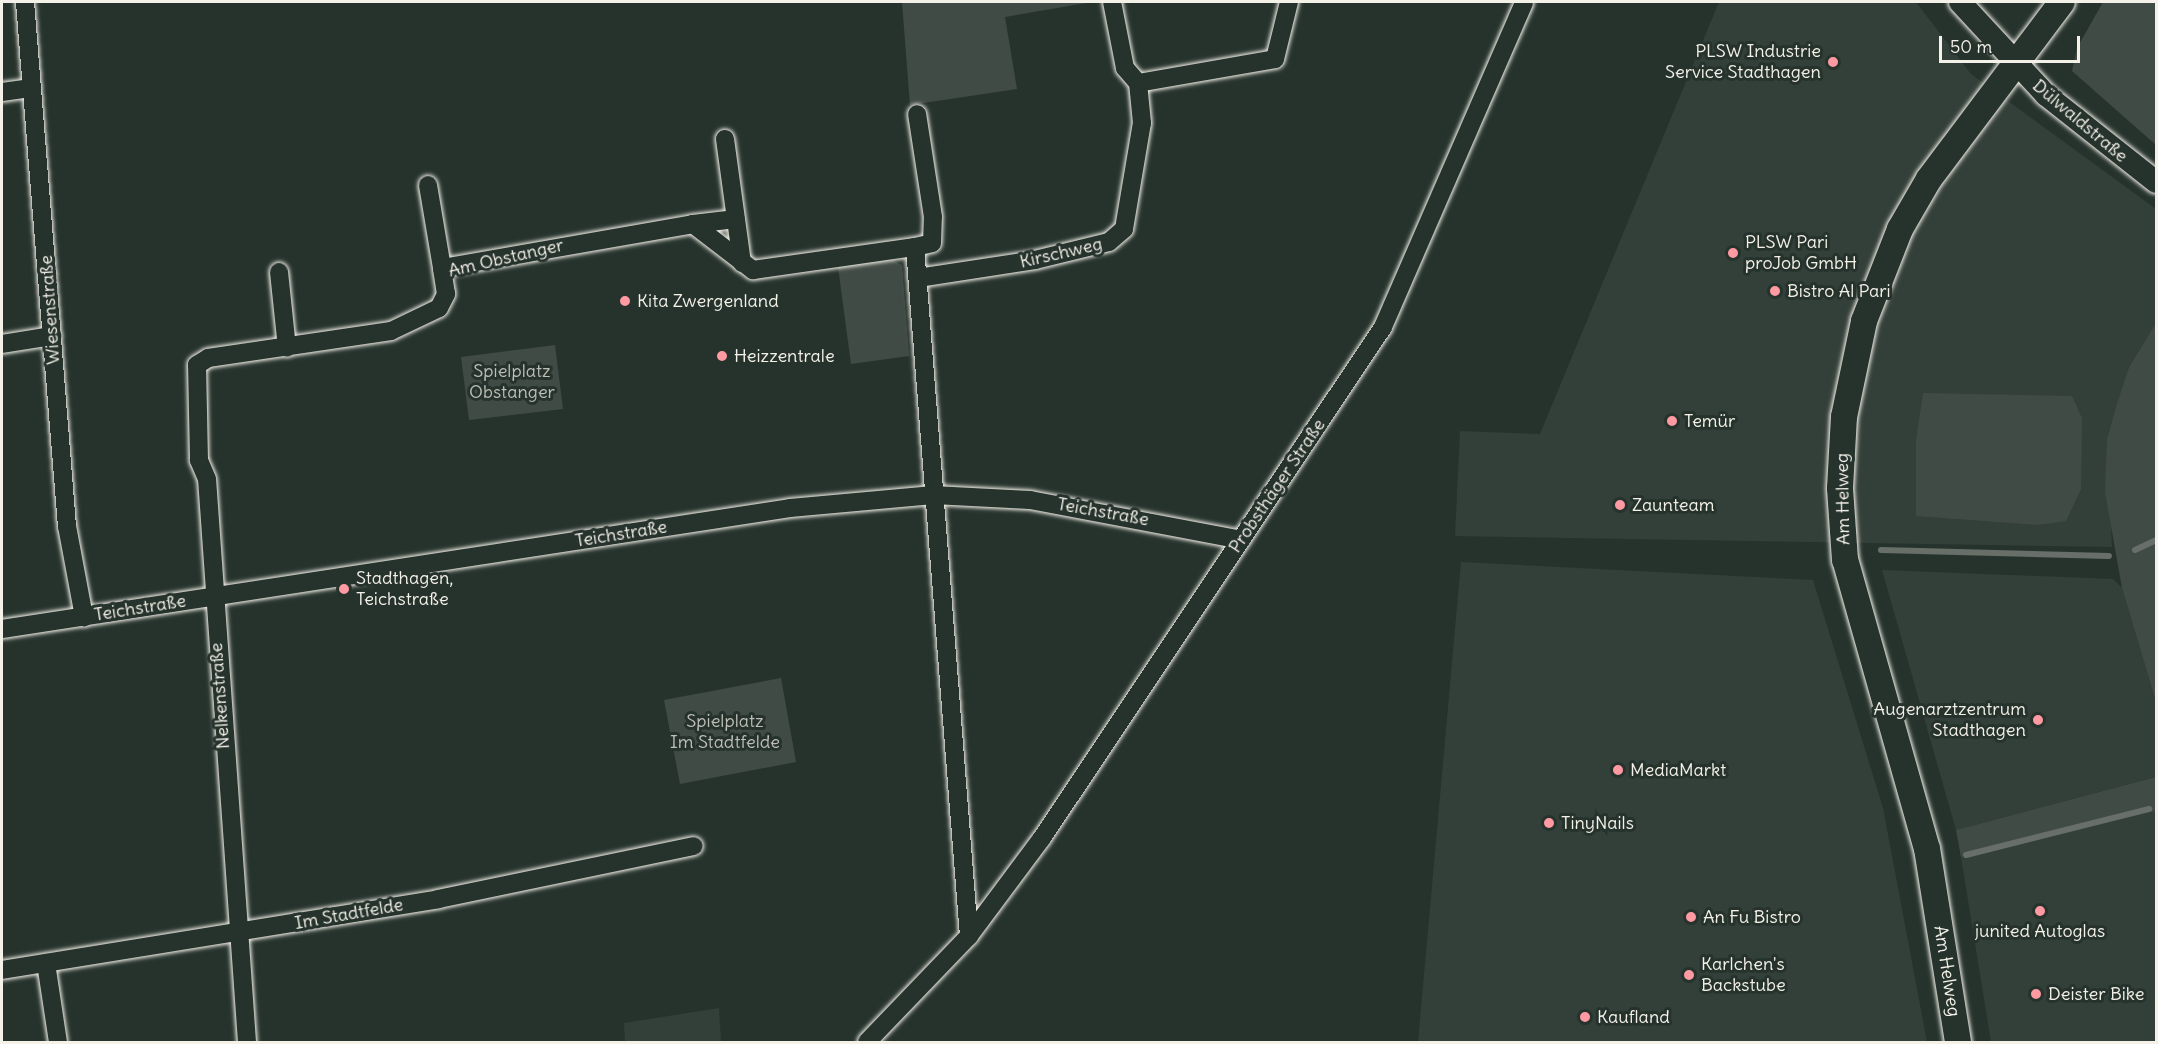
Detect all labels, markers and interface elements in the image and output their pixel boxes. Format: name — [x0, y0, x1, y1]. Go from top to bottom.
scale bar — [1942, 24, 2083, 62]
text: 50 m — [1950, 35, 1992, 58]
place label: PLSW Industrie Service Stadthagen — [1665, 41, 1821, 84]
marker: PLSW Industrie Service Stadthagen — [1826, 55, 1840, 69]
street label: Dülwaldstraße — [2028, 75, 2132, 167]
place label: PLSW Pari proJob GmbH — [1745, 232, 1857, 274]
street label: Kirschweg — [1018, 233, 1104, 273]
street label: Am Obstanger — [446, 234, 566, 282]
marker: PLSW Pari proJob GmbH — [1726, 246, 1740, 260]
street label: Wiesenstraße — [35, 255, 65, 365]
place label: Bistro Al Pari — [1787, 280, 1891, 302]
marker: Bistro Al Pari — [1768, 284, 1782, 298]
place label: Kita Zwergenland — [637, 290, 779, 312]
marker: Kita Zwergenland — [618, 294, 632, 308]
place label: Heizzentrale — [734, 345, 835, 367]
marker: Heizzentrale — [715, 349, 729, 363]
park label: Spielplatz Obstanger — [469, 361, 555, 404]
place label: Temür — [1684, 410, 1735, 432]
marker: Temür — [1665, 414, 1679, 428]
street label: Probsthäger Straße — [1224, 415, 1330, 557]
street label: Am Helweg — [1831, 453, 1855, 545]
street label: Teichstraße — [1056, 493, 1150, 531]
place label: Zaunteam — [1632, 494, 1715, 516]
marker: Zaunteam — [1613, 498, 1627, 512]
street label: Teichstraße — [574, 516, 668, 552]
place label: Stadthagen, Teichstraße — [356, 568, 453, 610]
marker: Stadthagen, Teichstraße — [337, 582, 351, 596]
street label: Teichstraße — [93, 590, 187, 626]
street label: Nelkenstraße — [206, 642, 234, 750]
place label: Augenarztzentrum Stadthagen — [1874, 699, 2026, 742]
park label: Spielplatz Im Stadtfelde — [670, 711, 780, 754]
marker: Augenarztzentrum Stadthagen — [2031, 713, 2045, 727]
place label: MediaMarkt — [1630, 759, 1726, 781]
marker: MediaMarkt — [1611, 763, 1625, 777]
place label: TinyNails — [1561, 812, 1634, 834]
marker: TinyNails — [1542, 816, 1556, 830]
street label: Im Stadtfelde — [293, 894, 405, 934]
marker: junited Autoglas — [2033, 904, 2047, 918]
place label: An Fu Bistro — [1703, 906, 1801, 928]
marker: An Fu Bistro — [1684, 910, 1698, 924]
place label: junited Autoglas — [1975, 920, 2105, 942]
street label: Am Helweg — [1929, 924, 1965, 1018]
place label: Karlchen's Backstube — [1701, 954, 1786, 996]
marker: Karlchen's Backstube — [1682, 968, 1696, 982]
place label: Deister Bike — [2048, 983, 2144, 1005]
marker: Deister Bike — [2029, 987, 2043, 1001]
place label: Kaufland — [1597, 1006, 1670, 1028]
marker: Kaufland — [1578, 1010, 1592, 1024]

